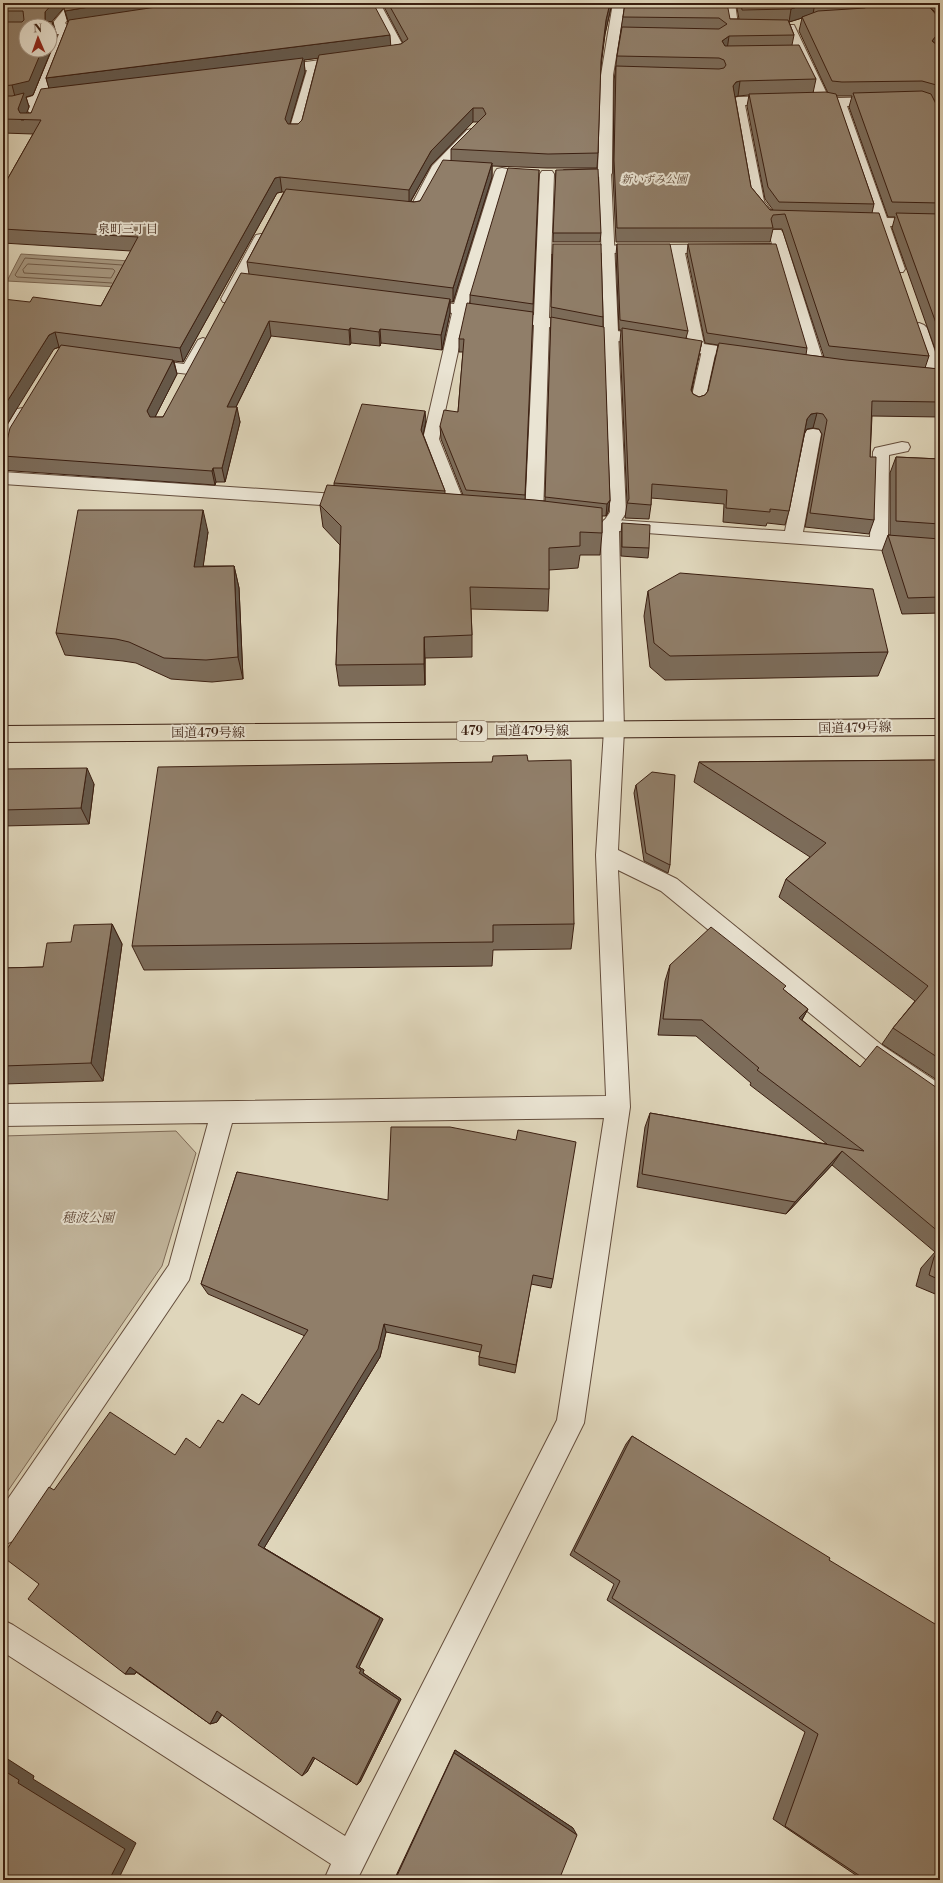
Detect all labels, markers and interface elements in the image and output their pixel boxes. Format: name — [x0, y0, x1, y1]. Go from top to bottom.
north arrow — [18, 18, 58, 58]
text: N — [33, 22, 43, 36]
park label: 新いずみ公園 — [621, 173, 689, 187]
district label: 泉町三丁目 — [98, 222, 158, 237]
street label: 国道479号線 — [818, 719, 892, 737]
road number: 479 — [457, 721, 487, 741]
street label: 国道479号線 — [495, 723, 569, 739]
street label: 国道479号線 — [171, 725, 245, 741]
park label: 穂波公園 — [62, 1210, 116, 1226]

